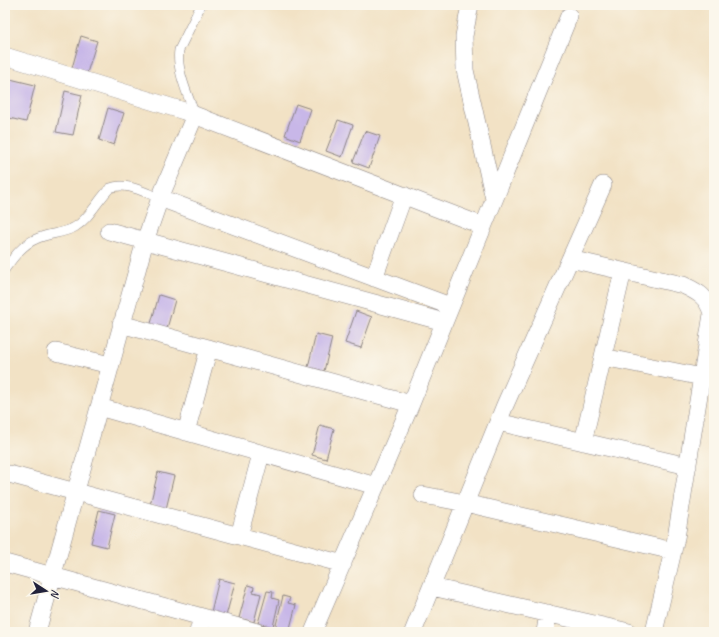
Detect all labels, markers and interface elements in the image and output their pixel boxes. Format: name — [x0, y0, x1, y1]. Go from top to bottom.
north arrow — [26, 571, 66, 611]
text: N — [48, 588, 63, 600]

